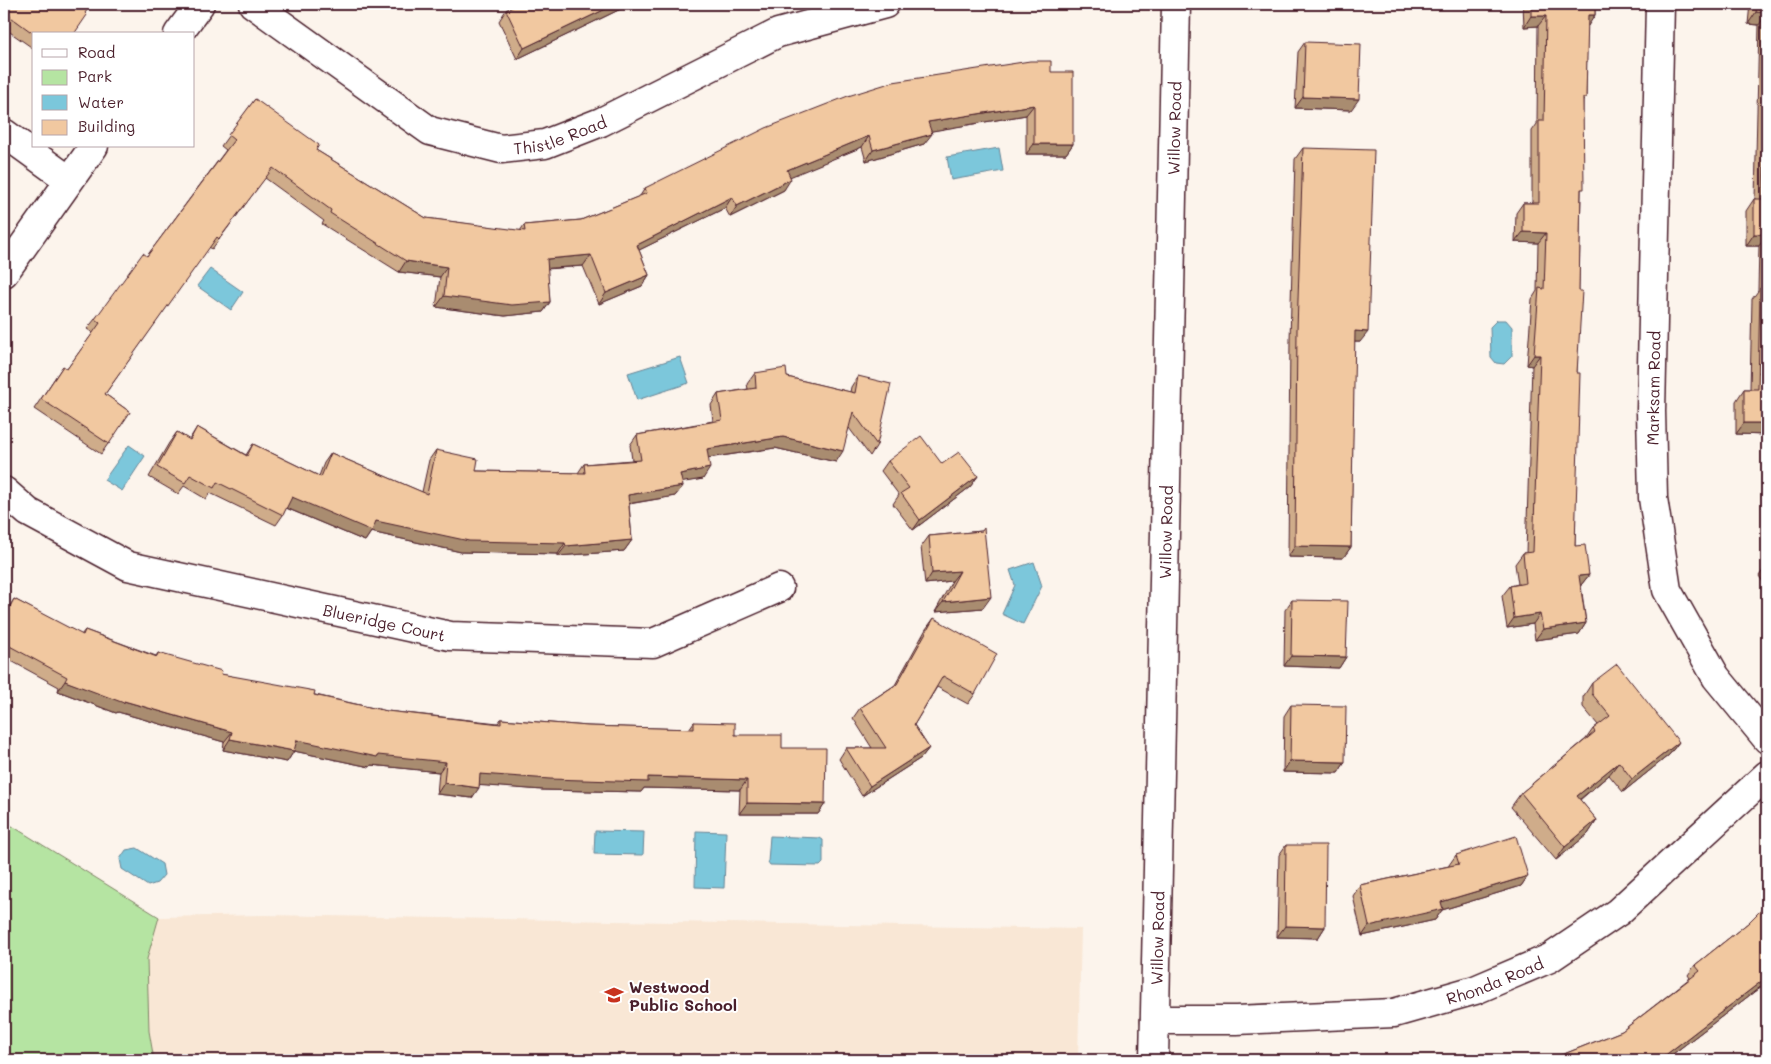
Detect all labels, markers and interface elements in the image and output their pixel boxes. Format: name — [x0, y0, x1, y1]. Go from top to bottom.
legend — [32, 32, 195, 148]
text: Road — [78, 42, 115, 62]
text: Park — [78, 66, 112, 86]
street label: Willow Road — [1162, 81, 1185, 175]
text: Water — [78, 92, 124, 112]
street label: Thistle Road — [512, 110, 609, 158]
text: Building — [78, 116, 135, 136]
street label: Marksam Road — [1642, 330, 1664, 446]
street label: Willow Road — [1154, 485, 1176, 579]
street label: Blueridge Court — [321, 598, 448, 645]
street label: Willow Road — [1145, 891, 1168, 985]
street label: Rhonda Road — [1444, 952, 1546, 1008]
place label: Westwood Public School — [629, 976, 737, 1015]
school or university icon: Westwood Public School — [603, 984, 625, 1006]

